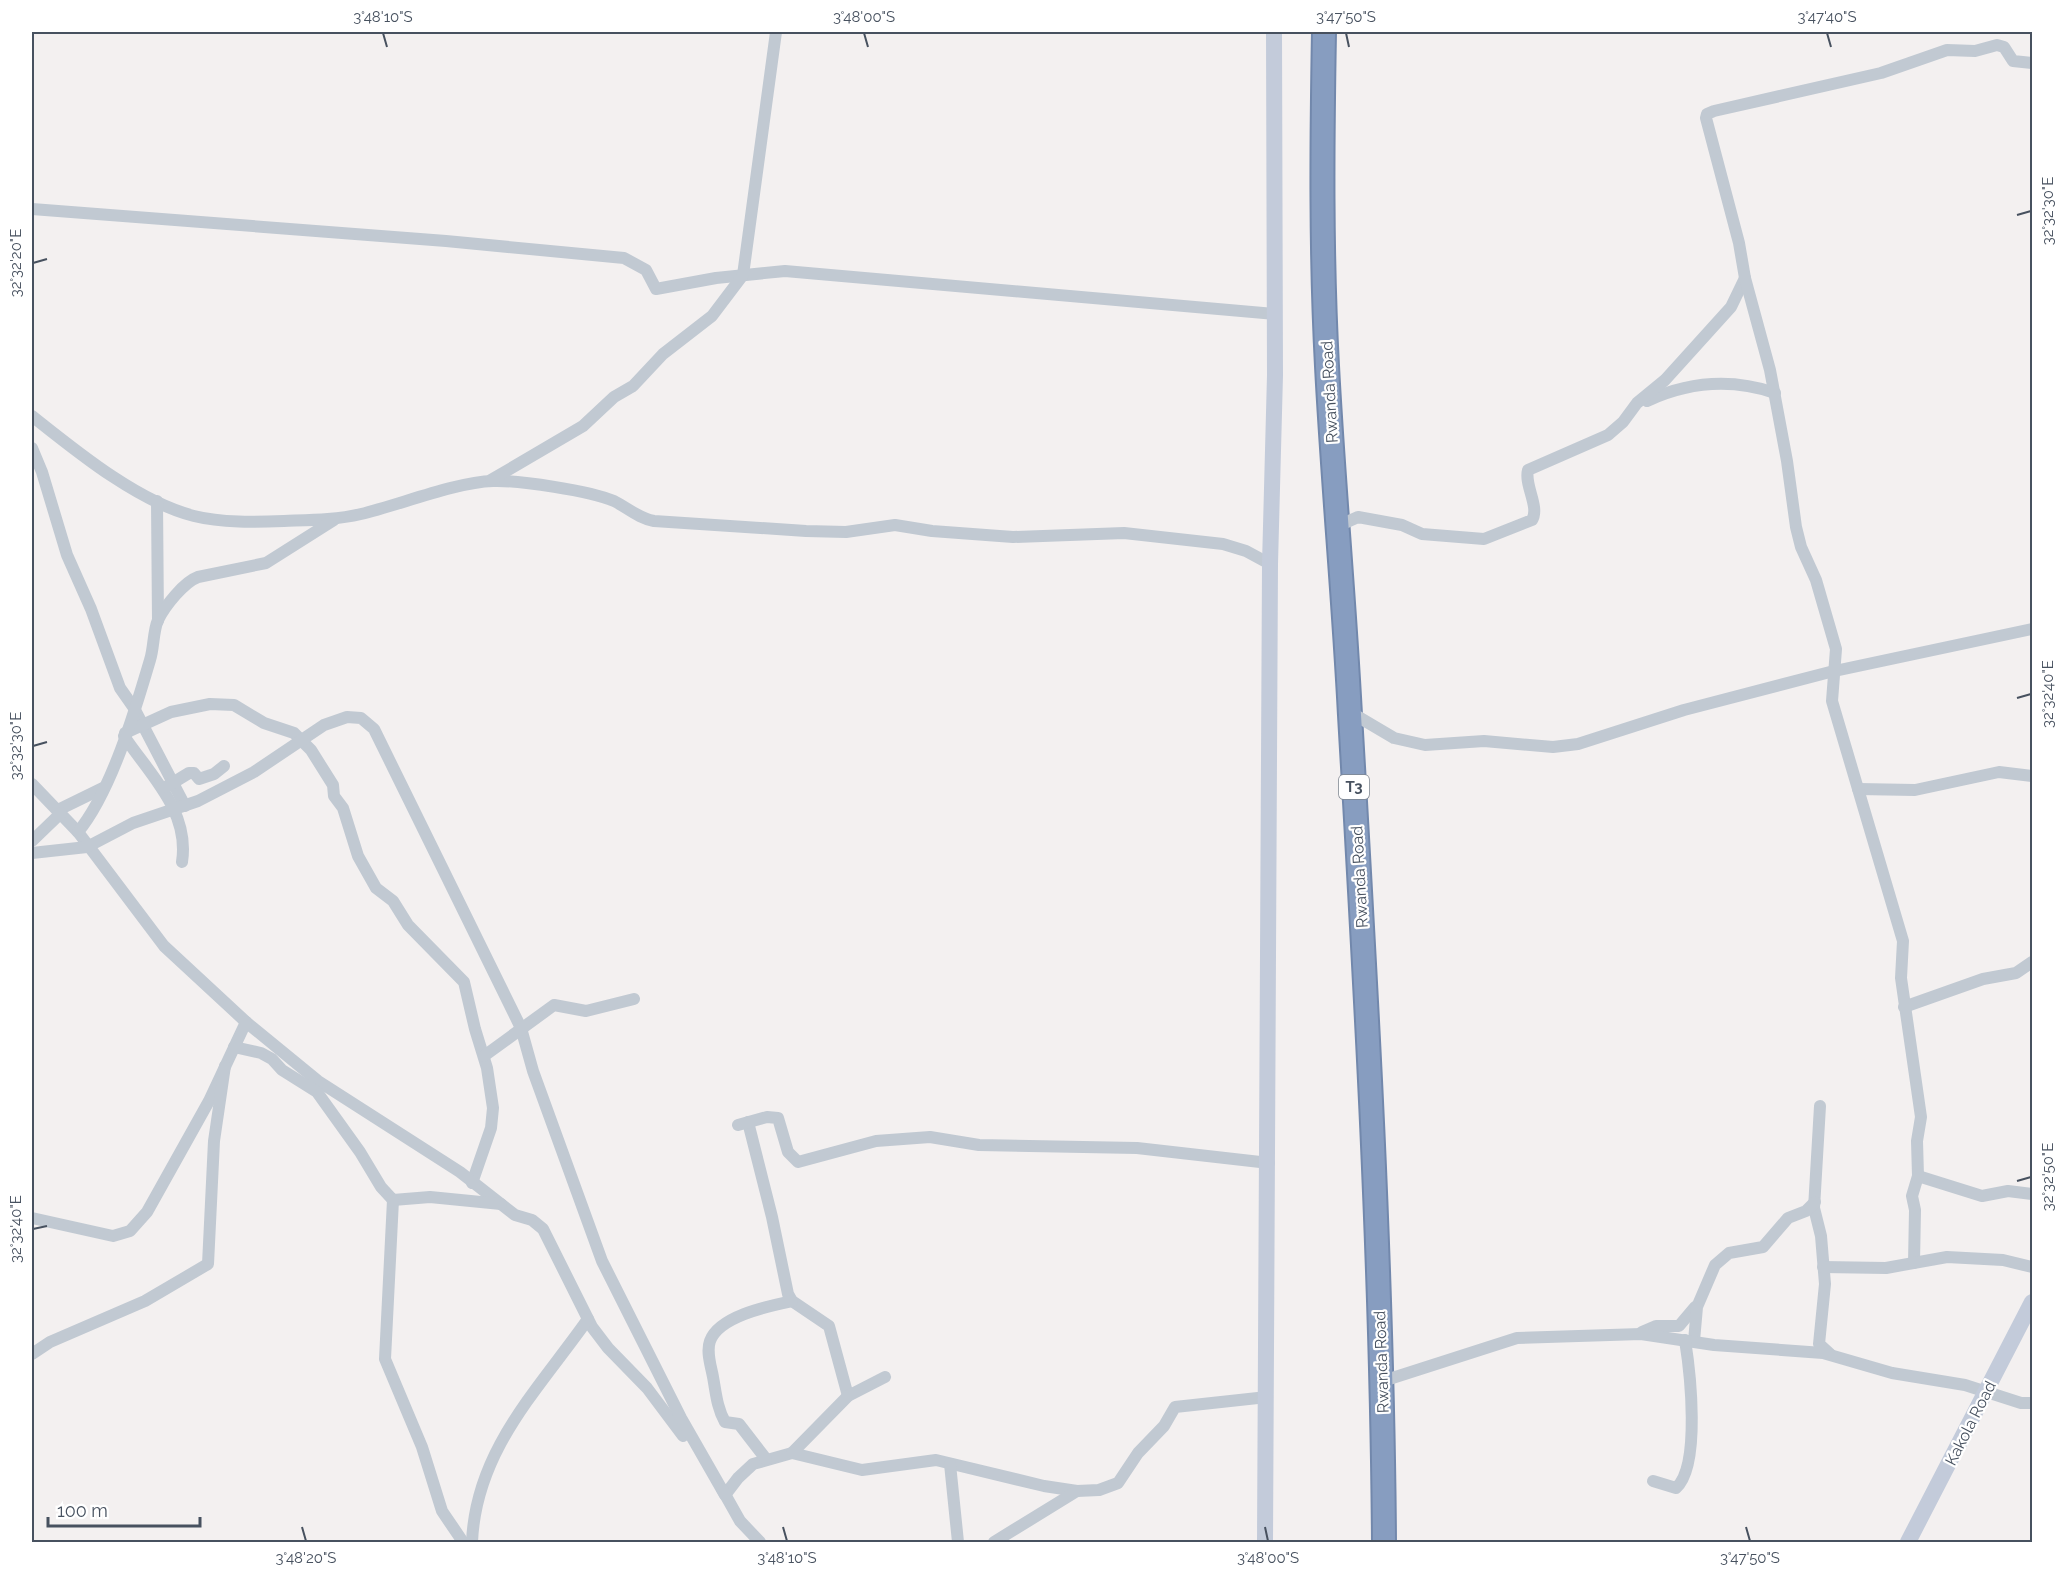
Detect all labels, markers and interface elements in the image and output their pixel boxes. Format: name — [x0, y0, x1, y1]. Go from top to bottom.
text: 3°48'10"S — [353, 8, 413, 26]
text: 3°48'00"S — [833, 8, 895, 26]
text: 3°47'50"S — [1316, 8, 1376, 26]
text: 3°47'40"S — [1797, 8, 1857, 26]
text: 32°32'30"E — [2039, 177, 2057, 245]
text: 32°32'20"E — [7, 229, 25, 297]
street label: Rwanda Road — [1317, 340, 1342, 444]
text: 32°32'40"E — [2039, 660, 2057, 728]
text: 32°32'30"E — [7, 712, 25, 780]
road number: T3 — [1339, 775, 1369, 799]
street label: Rwanda Road — [1347, 825, 1372, 929]
text: 32°32'50"E — [2039, 1143, 2057, 1211]
text: 32°32'40"E — [7, 1195, 25, 1263]
street label: Rwanda Road — [1370, 1310, 1393, 1414]
street label: Kakola Road — [1941, 1378, 2000, 1469]
scale bar — [48, 1490, 200, 1528]
text: 100 m — [57, 1500, 108, 1521]
text: 3°48'20"S — [276, 1549, 336, 1567]
text: 3°48'10"S — [757, 1549, 817, 1567]
text: 3°48'00"S — [1237, 1549, 1299, 1567]
text: 3°47'50"S — [1720, 1549, 1780, 1567]

